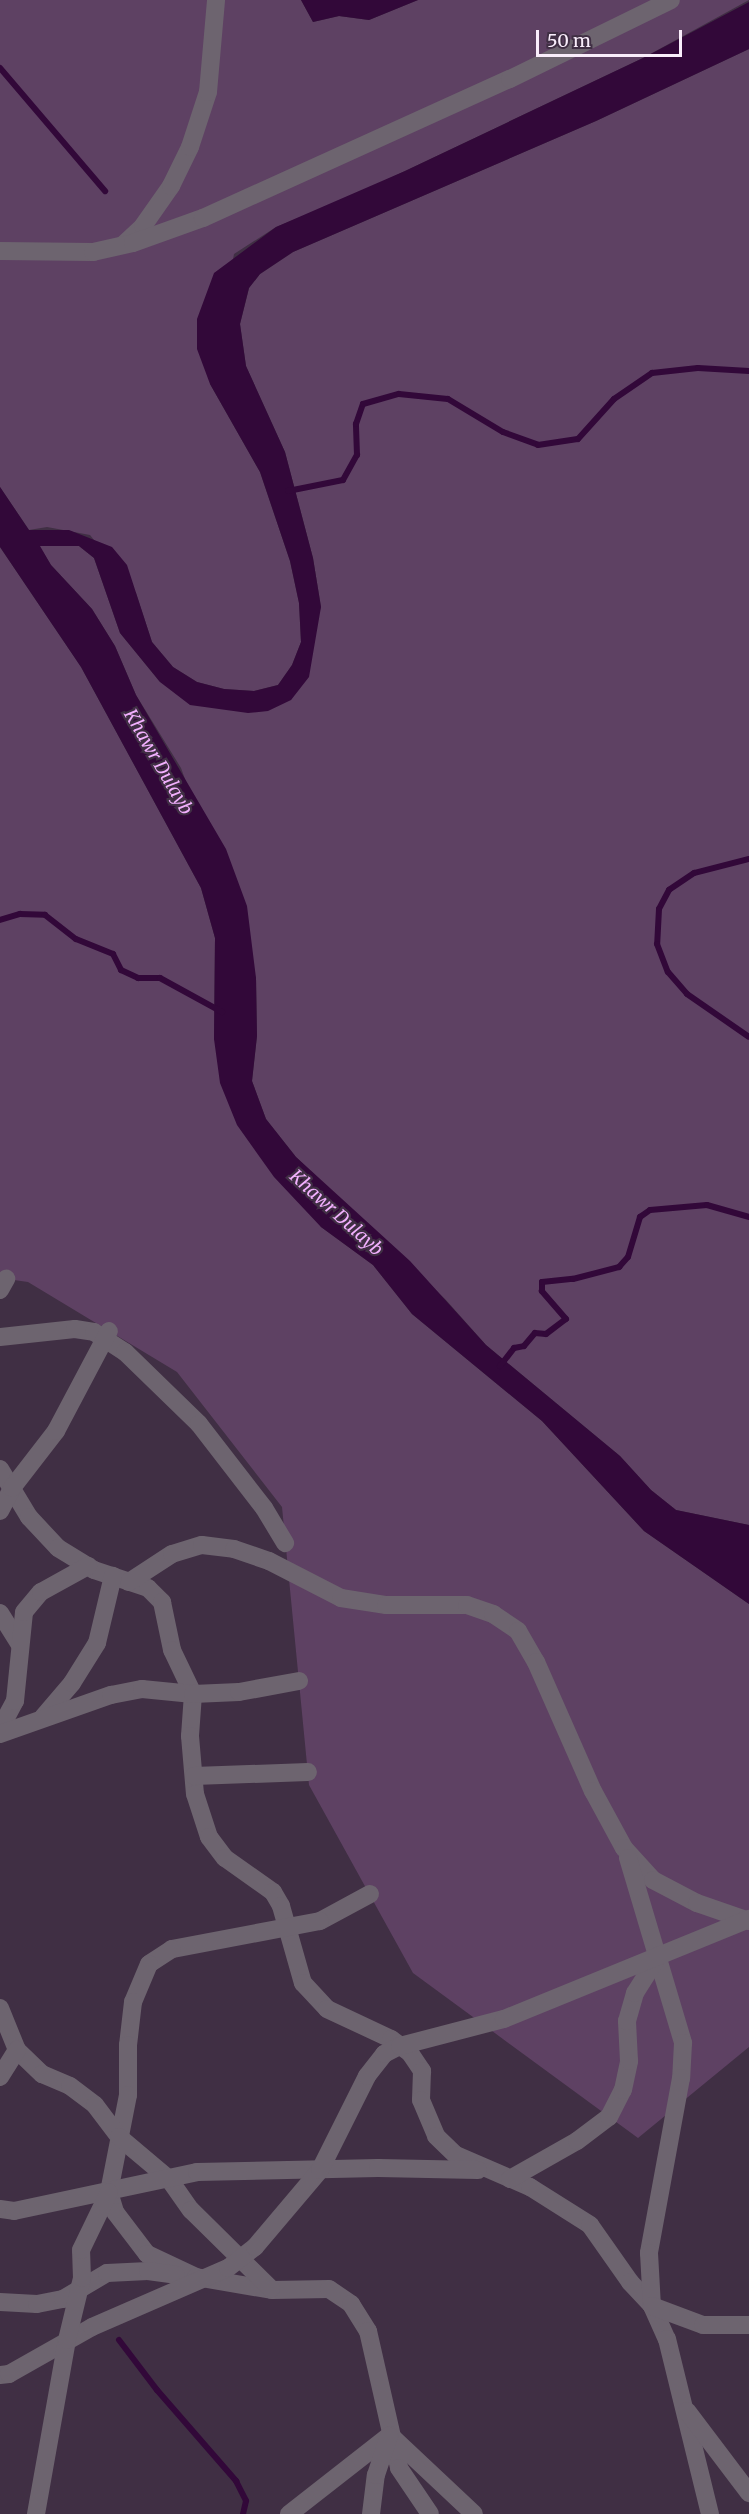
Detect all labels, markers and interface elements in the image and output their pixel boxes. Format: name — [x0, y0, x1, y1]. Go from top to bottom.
scale bar — [539, 18, 684, 56]
text: 50 m — [547, 29, 591, 52]
water label: Khawr Dulayb — [119, 706, 197, 818]
water label: Khawr Dulayb — [285, 1166, 387, 1260]

